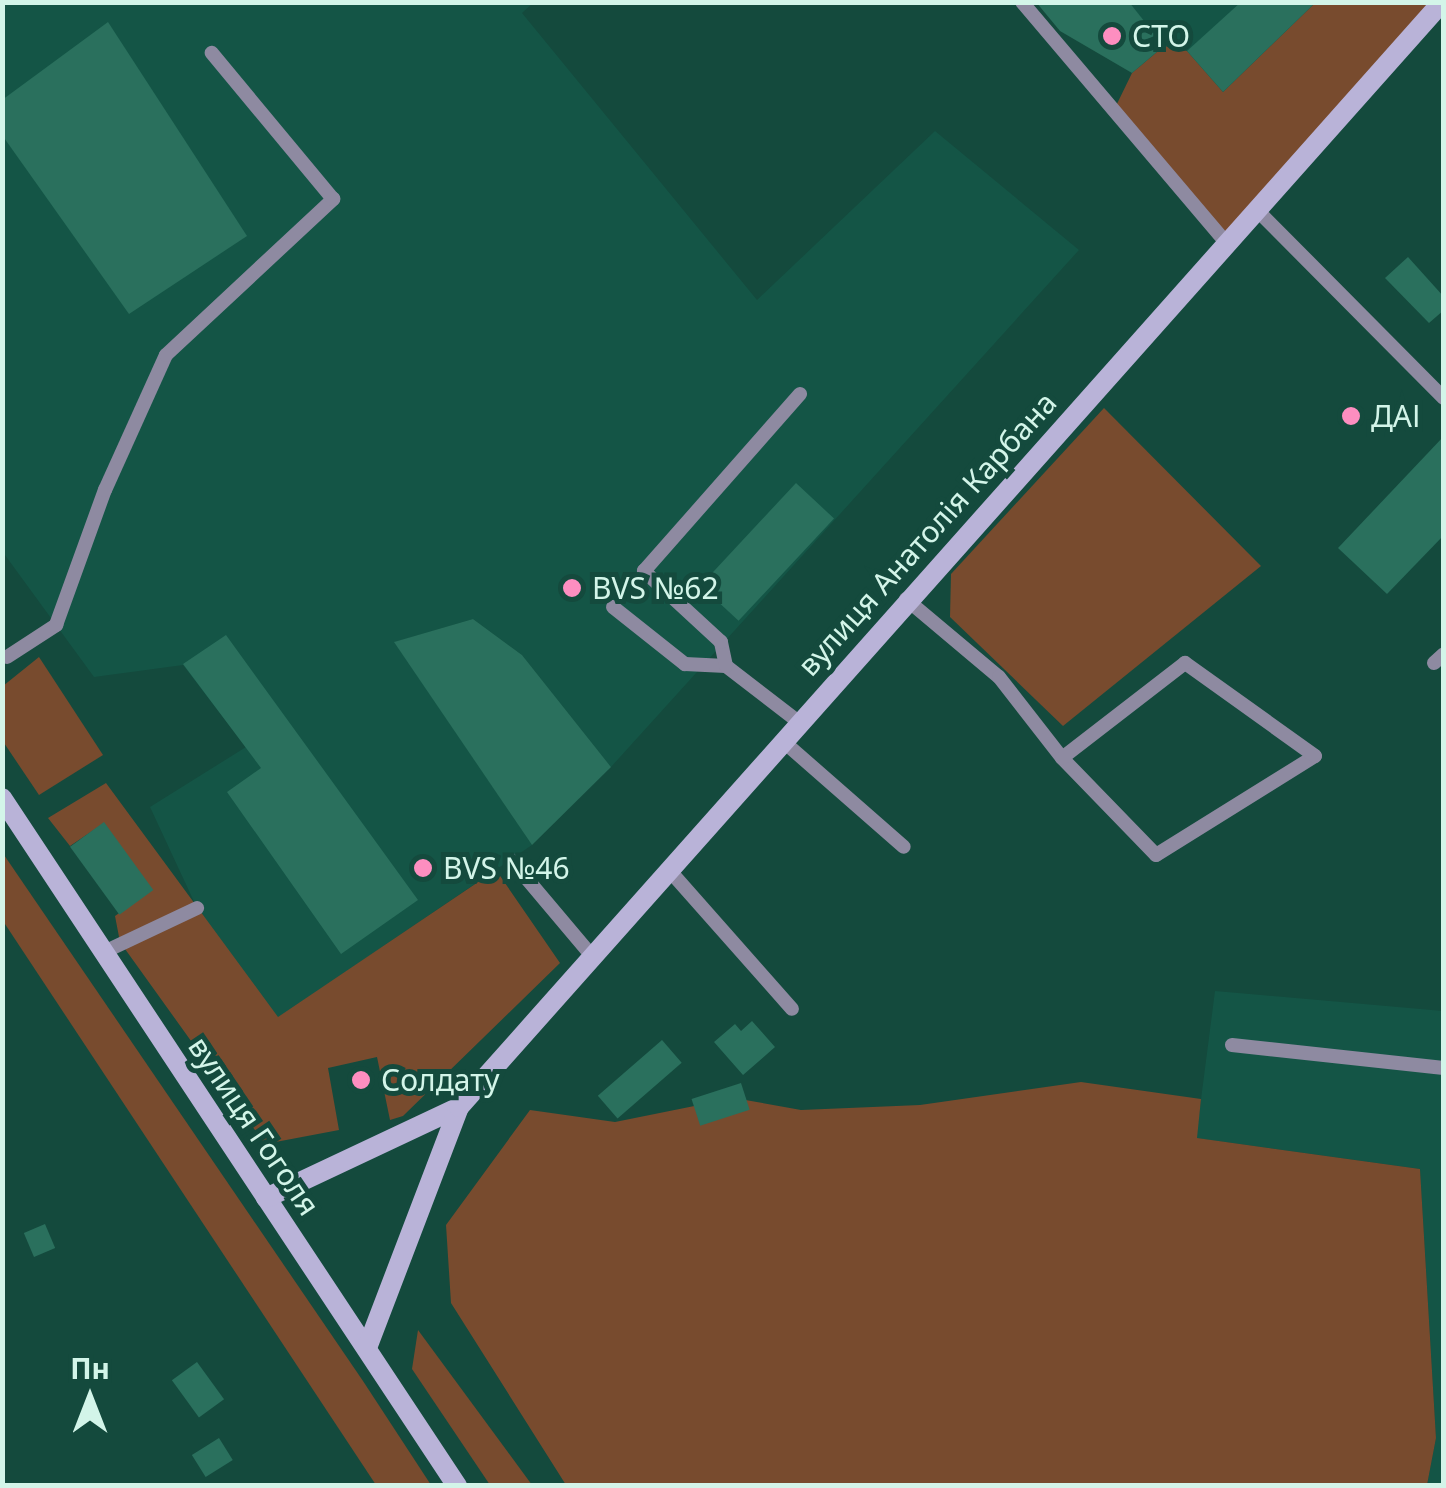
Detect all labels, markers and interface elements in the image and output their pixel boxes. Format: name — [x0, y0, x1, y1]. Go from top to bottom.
place label: СТО — [1132, 18, 1190, 54]
marker: СТО — [1101, 25, 1123, 47]
street label: вулиця Анатолія Карбана — [790, 385, 1064, 683]
place label: ДАІ — [1371, 398, 1421, 434]
marker: ДАІ — [1340, 405, 1362, 427]
place label: BVS №62 — [592, 570, 719, 606]
marker: BVS №62 — [561, 577, 583, 599]
place label: BVS №46 — [443, 850, 570, 886]
marker: BVS №46 — [412, 857, 434, 879]
street label: вулиця Гоголя — [181, 1030, 327, 1222]
place label: Солдату — [381, 1062, 499, 1098]
marker: Солдату — [350, 1069, 372, 1091]
north arrow — [40, 1348, 140, 1448]
text: Пн — [70, 1349, 110, 1387]

